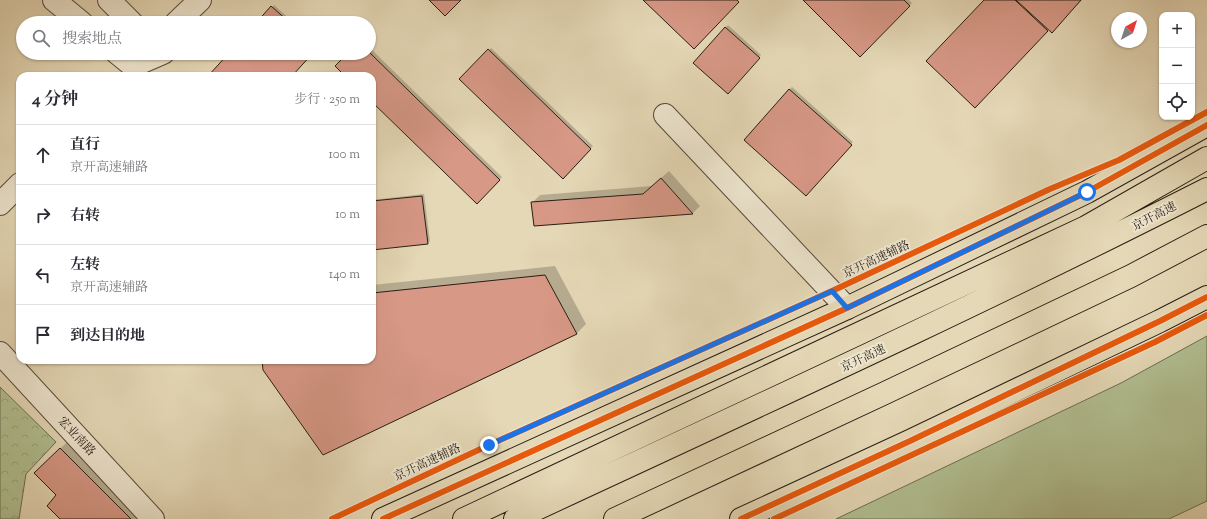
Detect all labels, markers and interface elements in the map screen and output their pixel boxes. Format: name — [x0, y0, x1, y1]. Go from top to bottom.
north arrow — [1111, 12, 1147, 48]
map controls — [1159, 12, 1195, 120]
button: + — [1159, 12, 1195, 48]
search box — [16, 16, 376, 60]
icon: search — [30, 27, 52, 49]
text: 搜索地点 — [62, 29, 122, 50]
button: − — [1159, 48, 1195, 84]
button: locate — [1159, 84, 1195, 120]
text: 4 分钟 — [32, 88, 78, 112]
text: 步行 · 250 m — [294, 91, 360, 109]
text: 直行 — [70, 135, 100, 156]
icon: ahead — [32, 144, 54, 166]
text: 100 m — [328, 146, 360, 164]
text: 京开高速辅路 — [70, 159, 148, 177]
route start — [1078, 183, 1096, 201]
street label: 京开高速 — [1129, 198, 1180, 236]
icon: right — [32, 204, 54, 226]
text: 右转 — [70, 206, 100, 227]
text: 10 m — [335, 206, 360, 224]
street label: 京开高速辅路 — [840, 237, 913, 283]
text: 左转 — [70, 255, 100, 276]
icon: left — [32, 264, 54, 286]
text: 140 m — [329, 266, 360, 284]
text: 京开高速辅路 — [70, 279, 148, 297]
icon: arrive — [32, 324, 54, 346]
text: 到达目的地 — [70, 326, 145, 347]
street label: 京开高速 — [838, 341, 889, 377]
street label: 宏业南路 — [53, 413, 99, 460]
route end — [480, 436, 498, 454]
street label: 京开高速辅路 — [391, 440, 464, 486]

